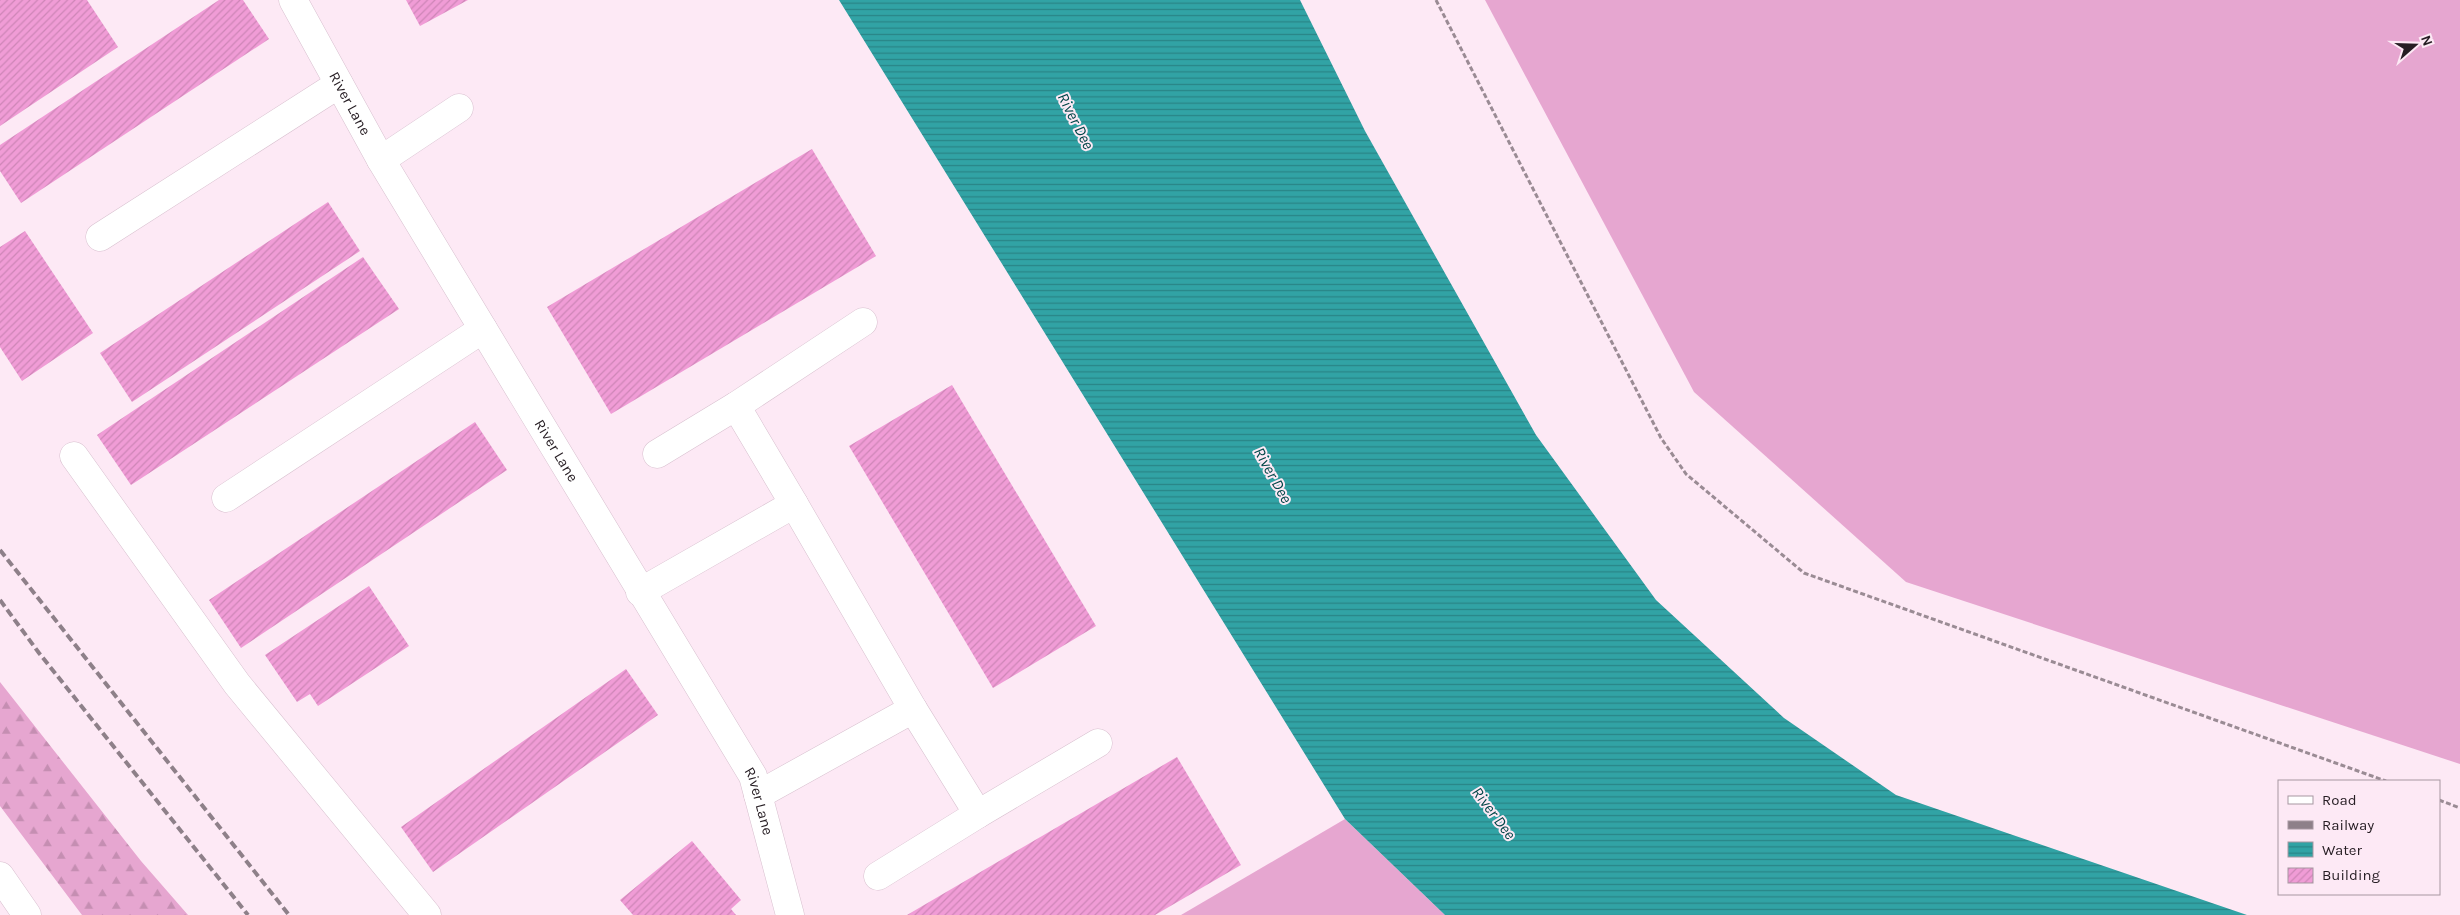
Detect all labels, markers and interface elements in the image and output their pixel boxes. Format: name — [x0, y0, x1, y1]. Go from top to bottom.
north arrow — [2390, 20, 2440, 70]
text: N — [2417, 33, 2436, 48]
street label: River Lane — [325, 68, 375, 138]
water label: River Dee — [1054, 89, 1099, 153]
street label: River Lane — [531, 416, 582, 485]
water label: River Dee — [1250, 444, 1296, 507]
street label: River Lane — [741, 763, 777, 837]
legend — [2278, 780, 2440, 895]
water label: River Dee — [1468, 783, 1520, 844]
text: Road — [2322, 791, 2357, 809]
text: Railway — [2322, 816, 2374, 834]
text: Water — [2322, 841, 2363, 859]
text: Building — [2322, 866, 2380, 884]

